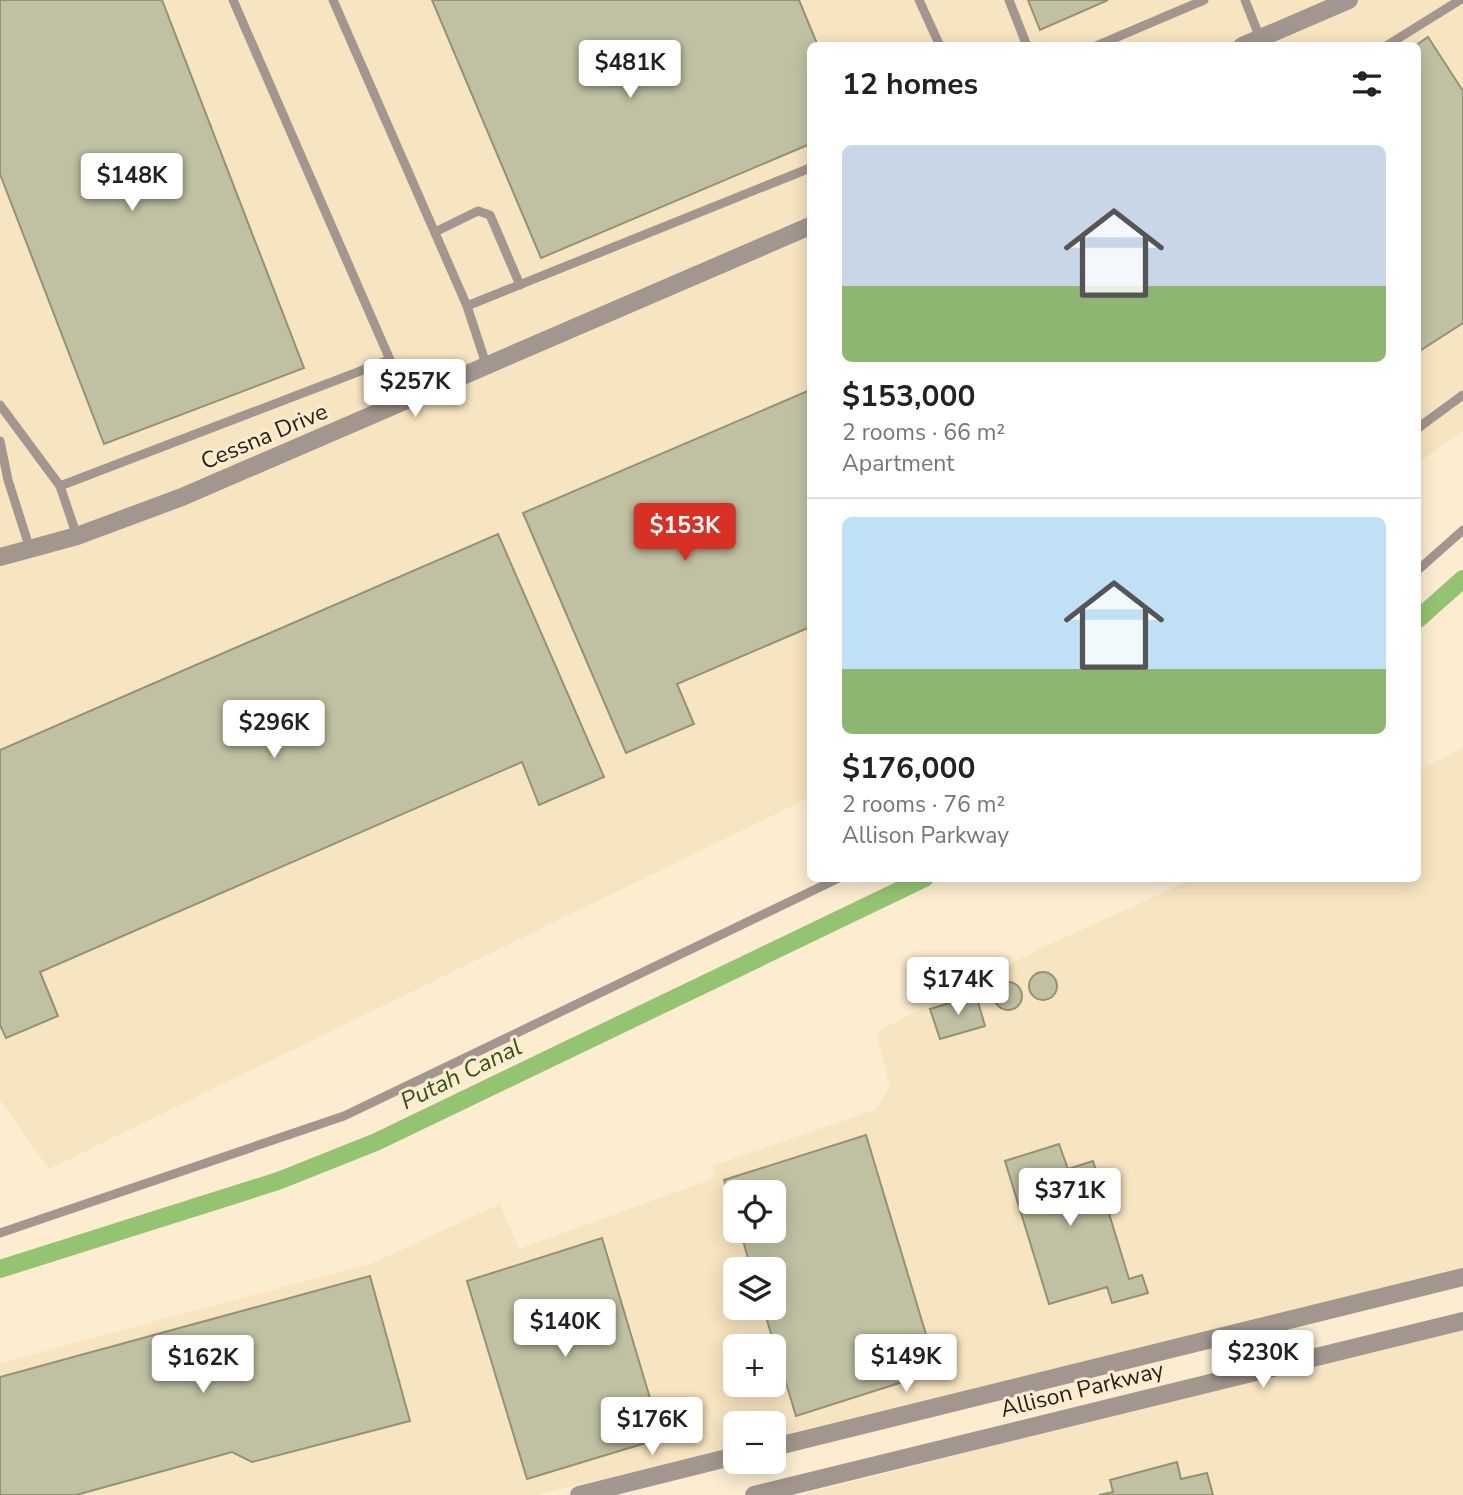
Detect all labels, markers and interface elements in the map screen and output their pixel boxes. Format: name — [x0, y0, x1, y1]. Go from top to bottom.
pin: $481K — [581, 41, 679, 100]
text: $481K — [595, 47, 665, 78]
text: 12 homes — [842, 64, 978, 105]
icon: filters — [1348, 65, 1386, 103]
pin: $148K — [83, 154, 181, 213]
text: $148K — [97, 160, 167, 191]
icon: home — [1051, 190, 1177, 316]
pin: $257K — [366, 360, 464, 419]
text: $257K — [380, 366, 450, 397]
text: $153,000 — [842, 376, 975, 417]
street label: Cessna Drive — [196, 396, 332, 477]
text: 2 rooms · 66 m² — [842, 417, 1005, 448]
text: Apartment — [842, 448, 954, 479]
pin: $153K — [636, 504, 734, 563]
text: $153K — [650, 510, 720, 541]
icon: home — [1051, 562, 1177, 688]
pin: $296K — [225, 700, 323, 760]
text: $296K — [239, 707, 309, 738]
text: $176,000 — [842, 748, 975, 789]
text: 2 rooms · 76 m² — [842, 789, 1005, 820]
text: Allison Parkway — [842, 820, 1009, 851]
pin: $174K — [909, 958, 1007, 1017]
text: $174K — [923, 964, 993, 995]
water label: Putah Canal — [395, 1031, 527, 1117]
pin: $371K — [1021, 1168, 1119, 1228]
text: $371K — [1035, 1175, 1105, 1206]
map controls — [723, 1180, 786, 1474]
button: locate — [723, 1180, 786, 1243]
button: layers — [723, 1257, 786, 1320]
pin: $140K — [516, 1300, 614, 1359]
text: $140K — [530, 1306, 600, 1337]
pin: $230K — [1214, 1330, 1312, 1390]
button: + — [723, 1334, 786, 1397]
pin: $149K — [857, 1334, 955, 1394]
pin: $162K — [154, 1336, 252, 1395]
text: $230K — [1228, 1337, 1298, 1368]
text: $149K — [871, 1341, 941, 1372]
text: $162K — [168, 1342, 238, 1373]
street label: Allison Parkway — [997, 1354, 1167, 1425]
pin: $176K — [603, 1398, 701, 1457]
text: $176K — [617, 1404, 687, 1435]
button: − — [723, 1411, 786, 1474]

